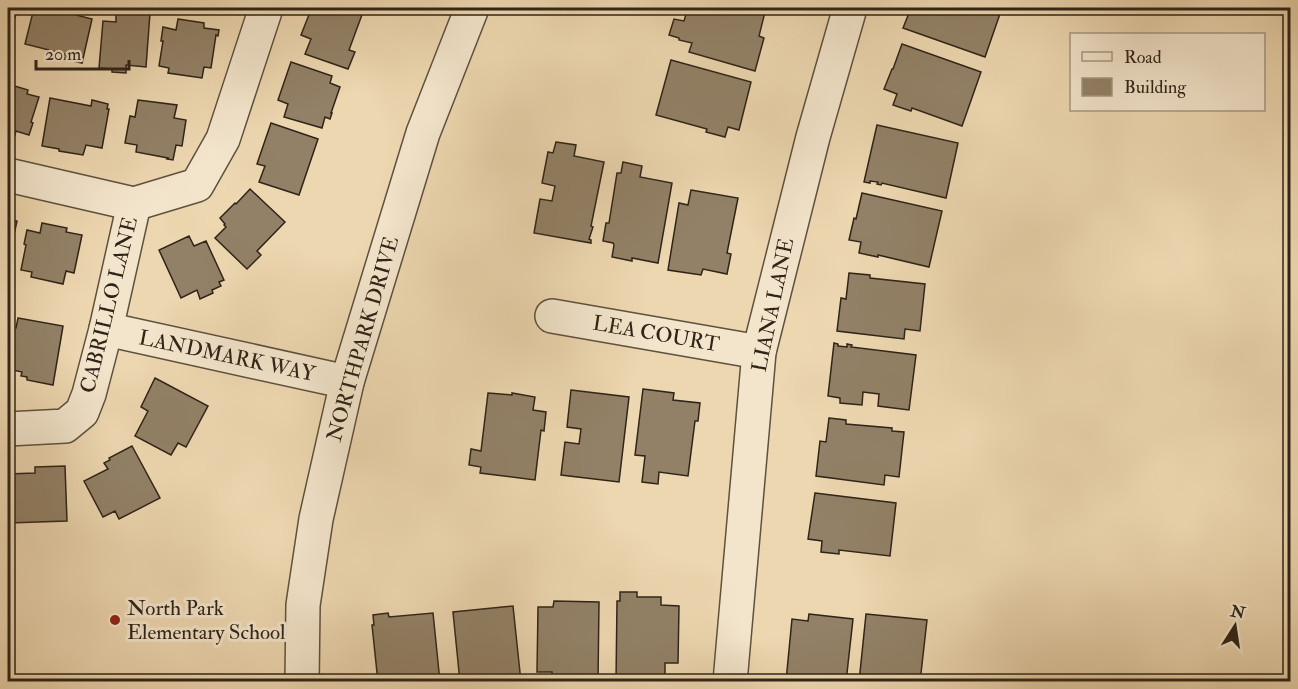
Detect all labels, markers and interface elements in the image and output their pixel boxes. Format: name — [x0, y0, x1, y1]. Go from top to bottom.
scale bar — [36, 33, 129, 71]
legend — [1070, 33, 1265, 111]
text: 20 m — [45, 43, 81, 66]
text: Road — [1124, 46, 1162, 69]
text: Building — [1124, 76, 1187, 99]
street label: CABRILLO LANE — [74, 214, 144, 396]
street label: NORTHPARK DRIVE — [321, 233, 405, 445]
street label: LIANA LANE — [746, 236, 800, 374]
street label: LEA COURT — [591, 310, 722, 358]
street label: LANDMARK WAY — [136, 324, 318, 388]
place label: North Park Elementary School — [127, 595, 286, 646]
north arrow — [1205, 596, 1265, 656]
text: N — [1228, 601, 1248, 624]
marker: North Park Elementary School — [108, 613, 122, 627]

